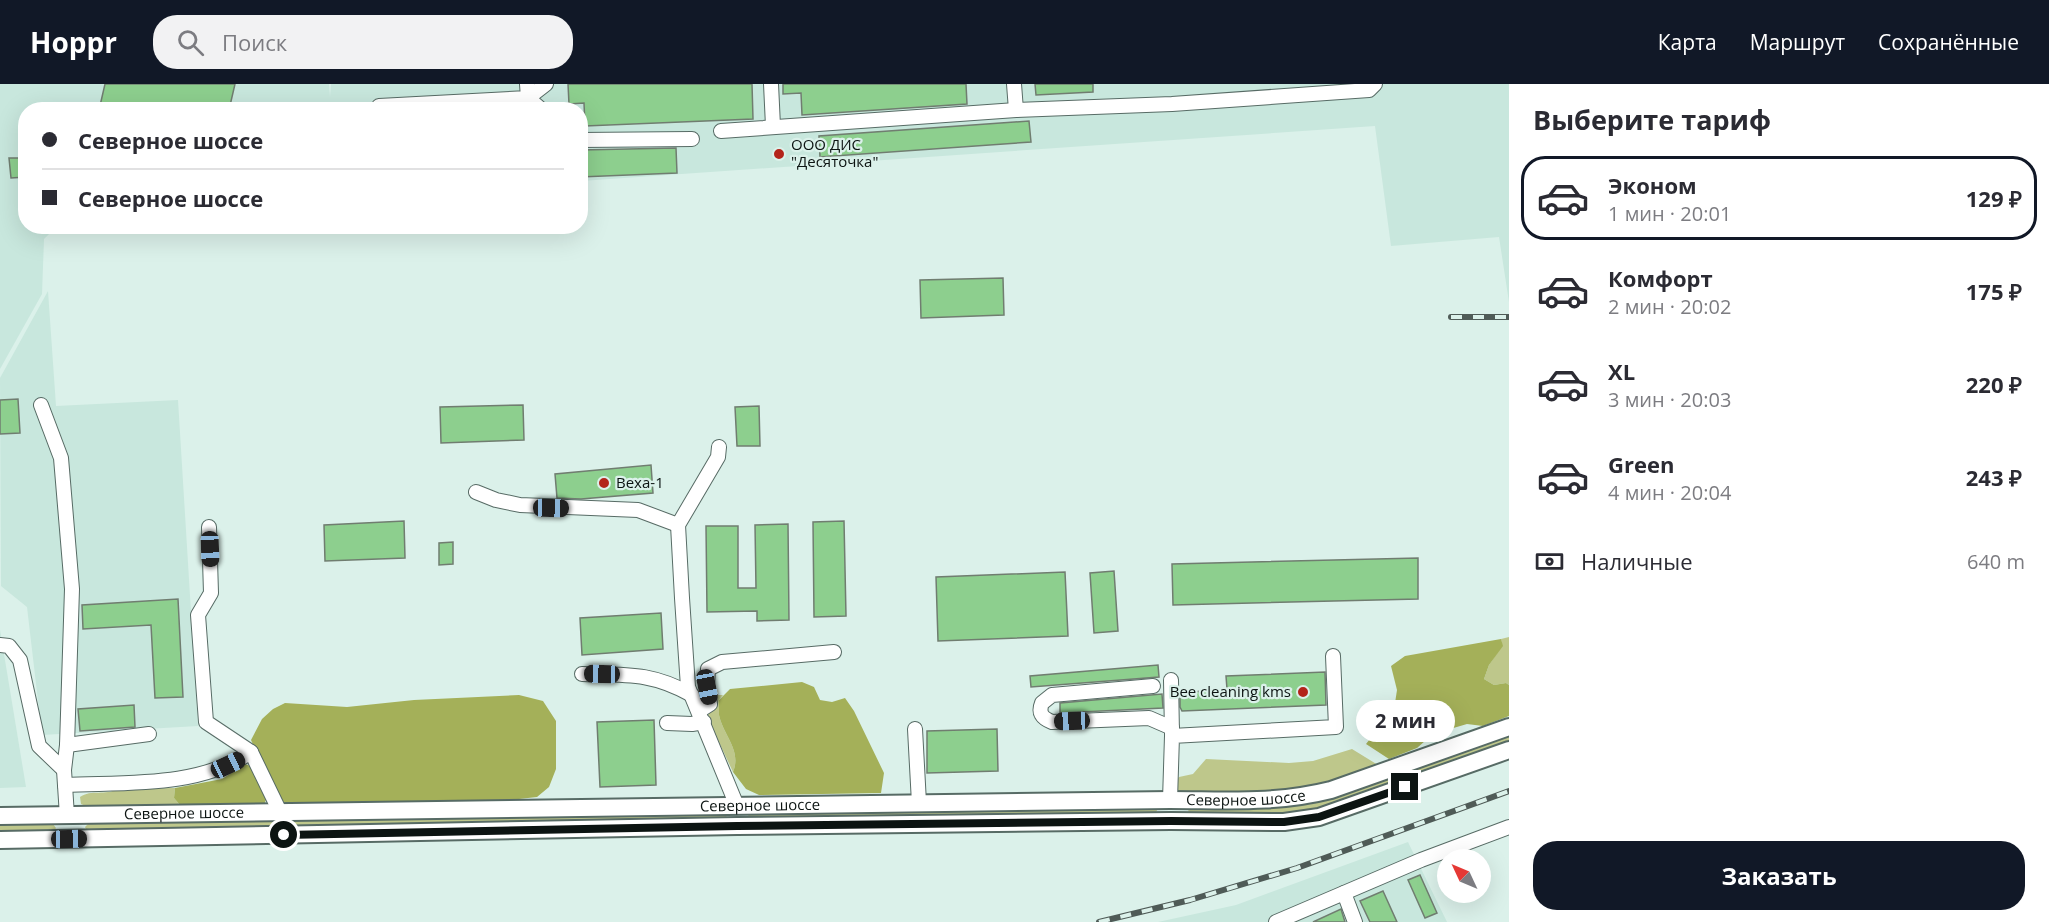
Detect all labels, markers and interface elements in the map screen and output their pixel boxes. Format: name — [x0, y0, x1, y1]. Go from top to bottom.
search box — [153, 15, 573, 69]
text: Hoppr — [30, 23, 117, 61]
icon: search — [174, 26, 207, 59]
text: Поиск — [222, 27, 287, 57]
text: Карта — [1658, 28, 1717, 56]
text: Маршрут — [1750, 28, 1845, 56]
text: Сохранённые — [1878, 28, 2019, 56]
text: Выберите тариф — [1533, 101, 1771, 138]
text: Северное шоссе — [78, 125, 263, 155]
place label: ООО ДИС "Десяточка" — [791, 134, 878, 171]
marker: ООО ДИС "Десяточка" — [772, 147, 786, 161]
text: Эконом — [1608, 170, 1697, 200]
icon: car — [1536, 171, 1590, 225]
text: Северное шоссе — [78, 183, 263, 213]
text: 129 ₽ — [1966, 183, 2022, 213]
text: 1 мин · 20:01 — [1608, 200, 1731, 227]
text: Комфорт — [1608, 263, 1713, 293]
icon: car — [1536, 264, 1590, 318]
text: 175 ₽ — [1966, 276, 2022, 306]
text: 2 мин · 20:02 — [1608, 293, 1731, 320]
text: XL — [1608, 356, 1635, 386]
icon: car — [1536, 357, 1590, 411]
text: 220 ₽ — [1966, 369, 2022, 399]
text: 3 мин · 20:03 — [1608, 386, 1731, 413]
text: Green — [1608, 449, 1674, 479]
icon: car — [1536, 450, 1590, 504]
text: 243 ₽ — [1966, 462, 2022, 492]
place label: Веха-1 — [616, 472, 664, 492]
marker: Веха-1 — [597, 476, 611, 490]
text: 4 мин · 20:04 — [1608, 479, 1731, 506]
car — [533, 499, 569, 517]
car — [200, 531, 220, 567]
icon: cash — [1533, 545, 1566, 578]
text: Наличные — [1581, 546, 1693, 576]
text: 640 m — [1967, 548, 2025, 575]
car — [584, 665, 620, 683]
car — [695, 668, 719, 706]
place label: Bee cleaning kms — [1170, 681, 1291, 701]
marker: Bee cleaning kms — [1296, 685, 1310, 699]
callout: 2 мин — [1356, 700, 1454, 742]
text: 2 мин — [1375, 707, 1436, 734]
car — [1054, 711, 1090, 731]
car — [208, 749, 248, 781]
route end — [1391, 773, 1418, 800]
street label: Северное шоссе — [1186, 784, 1307, 810]
street label: Северное шоссе — [700, 794, 820, 815]
street label: Северное шоссе — [124, 802, 244, 823]
route start — [270, 821, 297, 848]
car — [51, 830, 87, 848]
button: Заказать — [1533, 841, 2025, 910]
north arrow — [1437, 849, 1491, 903]
map controls — [1437, 849, 1491, 903]

